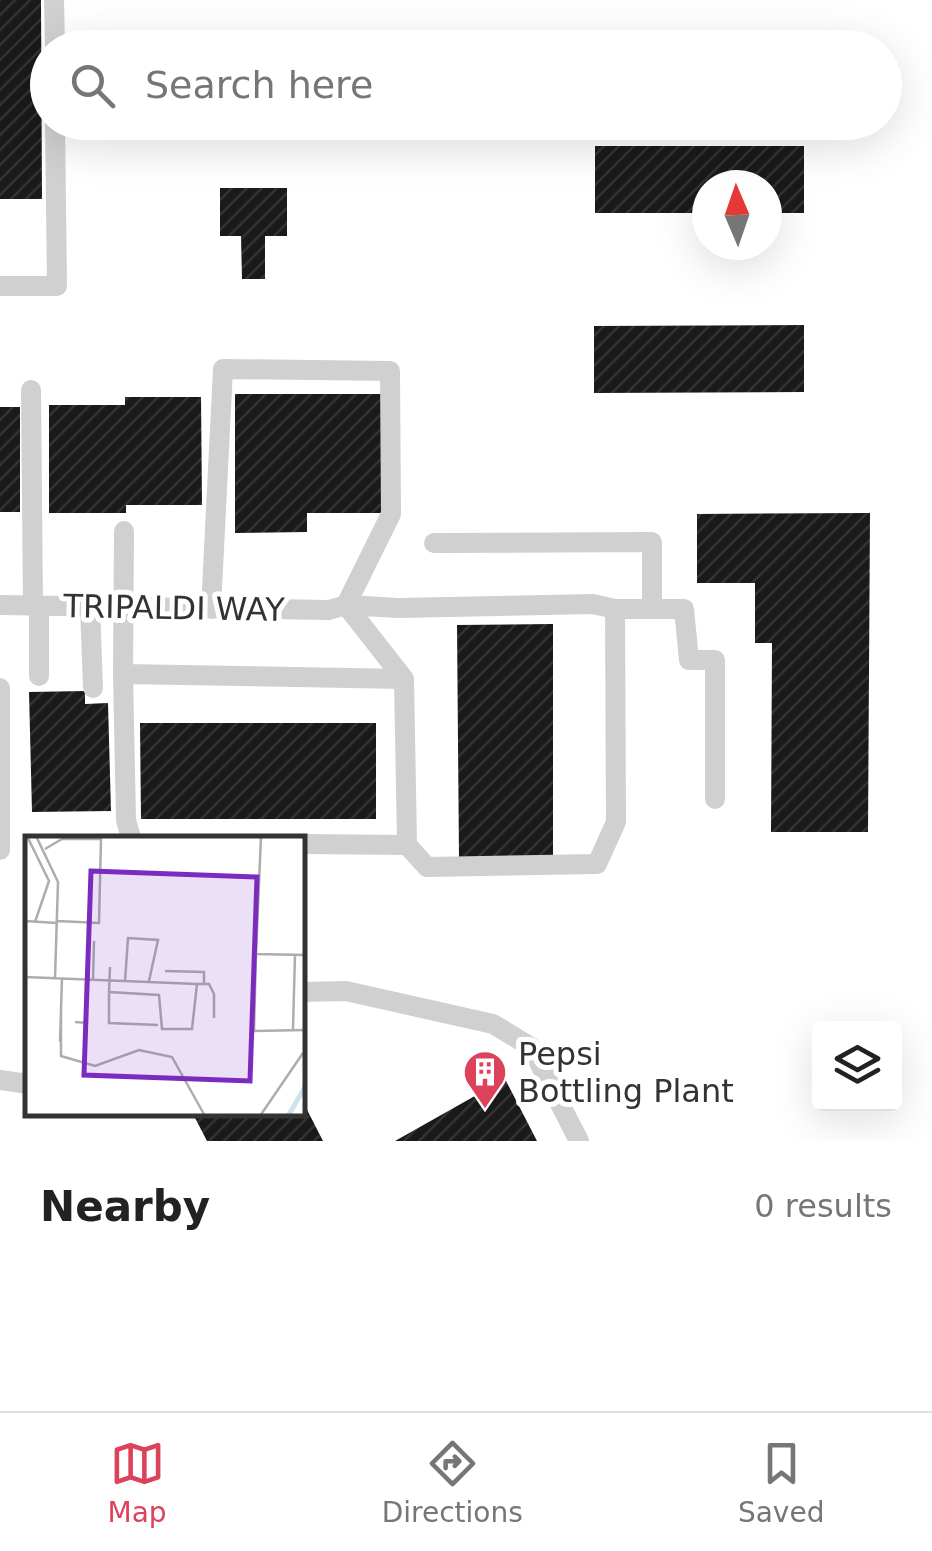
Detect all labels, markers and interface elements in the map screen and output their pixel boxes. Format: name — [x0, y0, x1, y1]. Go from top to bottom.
search box — [30, 30, 902, 140]
icon: search — [65, 58, 120, 113]
text: Search here — [145, 63, 373, 107]
north arrow — [692, 170, 782, 260]
street label: TRIPALDI WAY — [62, 587, 285, 629]
inset map — [25, 836, 305, 1116]
map controls — [812, 1021, 902, 1111]
button: layers — [812, 1021, 902, 1111]
place label: Pepsi Bottling Plant — [518, 1035, 734, 1110]
building icon: Pepsi Bottling Plant — [462, 1049, 508, 1110]
text: Nearby — [40, 1182, 210, 1231]
text: 0 results — [754, 1187, 892, 1225]
tab: Map — [108, 1436, 167, 1529]
tab: Directions — [382, 1436, 523, 1529]
tab: Saved — [738, 1436, 824, 1529]

